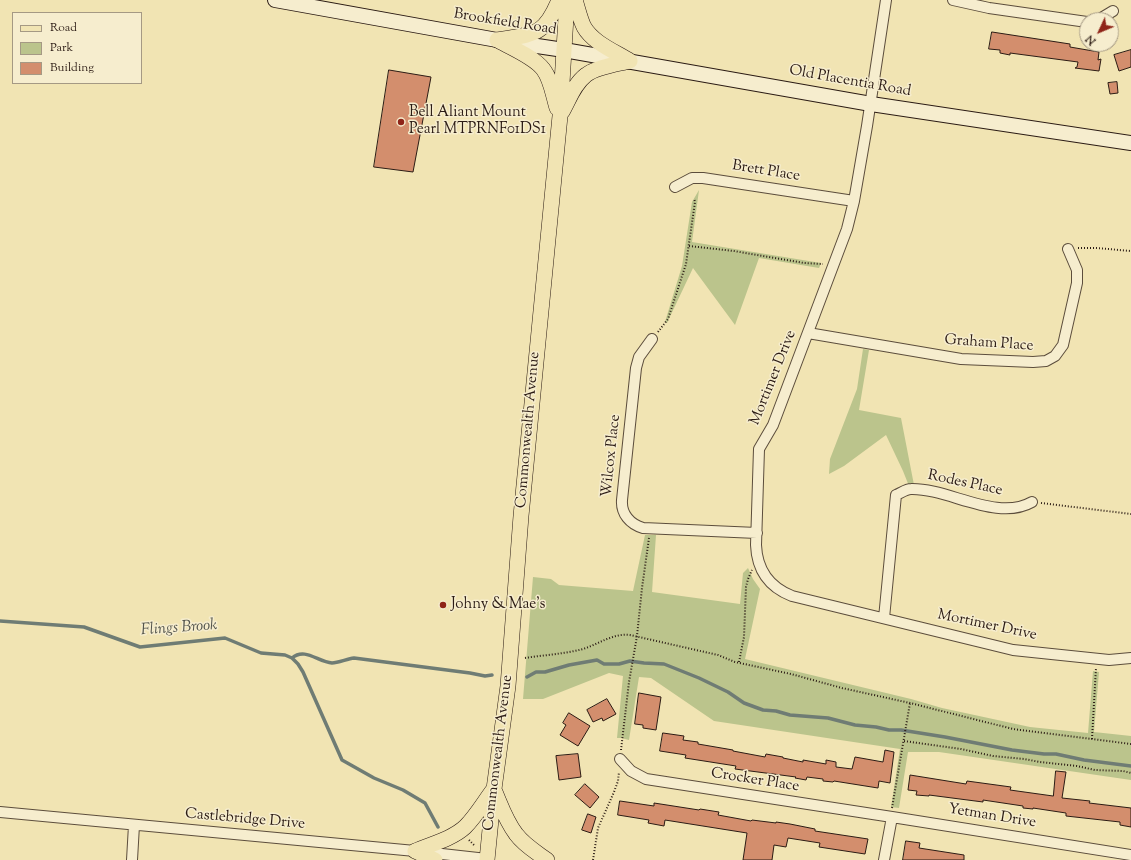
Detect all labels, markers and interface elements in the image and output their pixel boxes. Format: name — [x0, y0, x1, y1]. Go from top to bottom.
street label: Brookfield Road — [452, 6, 558, 40]
legend — [12, 12, 142, 84]
north arrow — [1079, 12, 1119, 52]
text: Road — [50, 19, 77, 37]
text: N — [1082, 31, 1100, 48]
text: Park — [50, 39, 73, 57]
text: Building — [50, 59, 94, 77]
street label: Old Placentia Road — [788, 62, 912, 102]
place label: Bell Aliant Mount Pearl MTPRNF01DS1 — [409, 104, 546, 139]
marker: Bell Aliant Mount Pearl MTPRNF01DS1 — [396, 117, 406, 127]
street label: Brett Place — [731, 158, 801, 186]
street label: Mortimer Drive — [747, 328, 801, 428]
street label: Graham Place — [944, 332, 1034, 356]
street label: Commonwealth Avenue — [513, 351, 545, 509]
street label: Wilcox Place — [599, 414, 625, 498]
street label: Rodes Place — [926, 467, 1004, 501]
place label: Johny & Mae's — [451, 596, 545, 614]
marker: Johny & Mae's — [438, 600, 448, 610]
street label: Mortimer Drive — [936, 607, 1038, 645]
water label: Flings Brook — [140, 617, 218, 641]
street label: Commonwealth Avenue — [480, 674, 518, 832]
street label: Crocker Place — [710, 765, 800, 797]
street label: Yetman Drive — [947, 801, 1037, 833]
street label: Castlebridge Drive — [184, 806, 306, 834]

